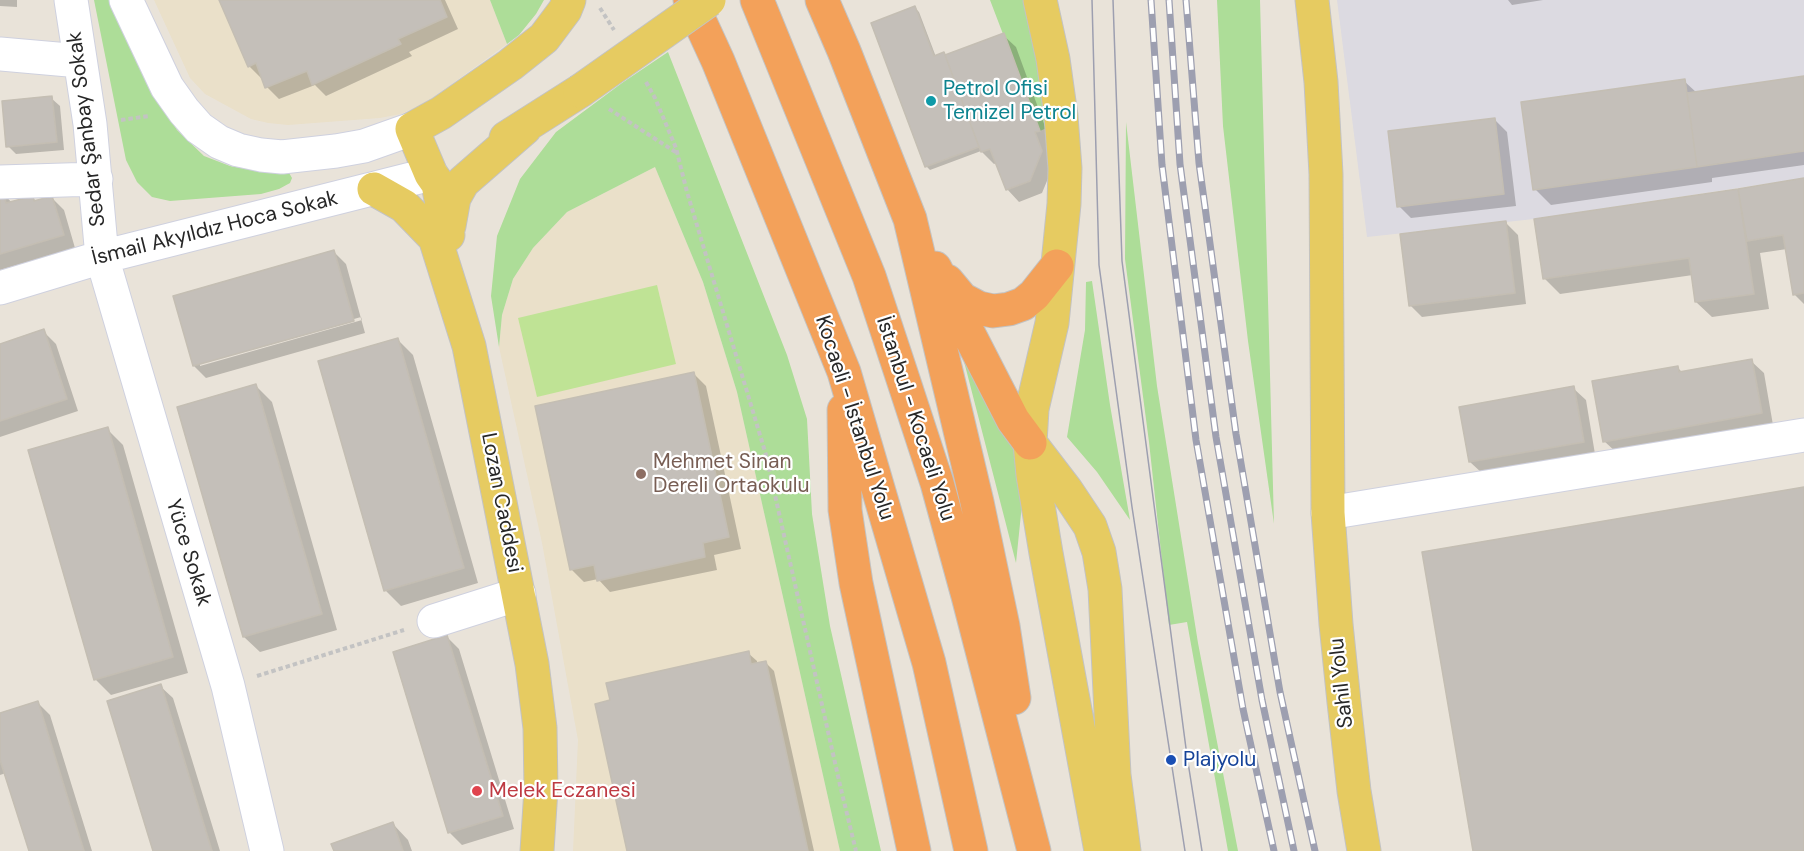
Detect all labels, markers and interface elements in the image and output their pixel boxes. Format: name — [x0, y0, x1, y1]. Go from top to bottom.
street label: Sedar Şanbay Sokak — [63, 30, 111, 228]
place label: Petrol Ofisi Temizel Petrol — [943, 76, 1076, 126]
marker: Petrol Ofisi Temizel Petrol — [924, 94, 938, 108]
street label: İsmail Akyıldız Hoca Sokak — [89, 186, 341, 272]
street label: Kocaeli - İstanbul Yolu — [809, 313, 899, 523]
street label: İstanbul - Kocaeli Yolu — [870, 314, 960, 524]
street label: Lozan Caddesi — [475, 431, 527, 575]
place label: Mehmet Sinan Dereli Ortaokulu — [653, 449, 809, 499]
marker: Mehmet Sinan Dereli Ortaokulu — [634, 467, 648, 481]
street label: Yüce Sokak — [160, 497, 216, 609]
street label: Sahil Yolu — [1325, 637, 1359, 729]
place label: Plajyolu — [1183, 747, 1256, 773]
marker: Plajyolu — [1164, 753, 1178, 767]
place label: Melek Eczanesi — [489, 778, 636, 804]
marker: Melek Eczanesi — [470, 784, 484, 798]

